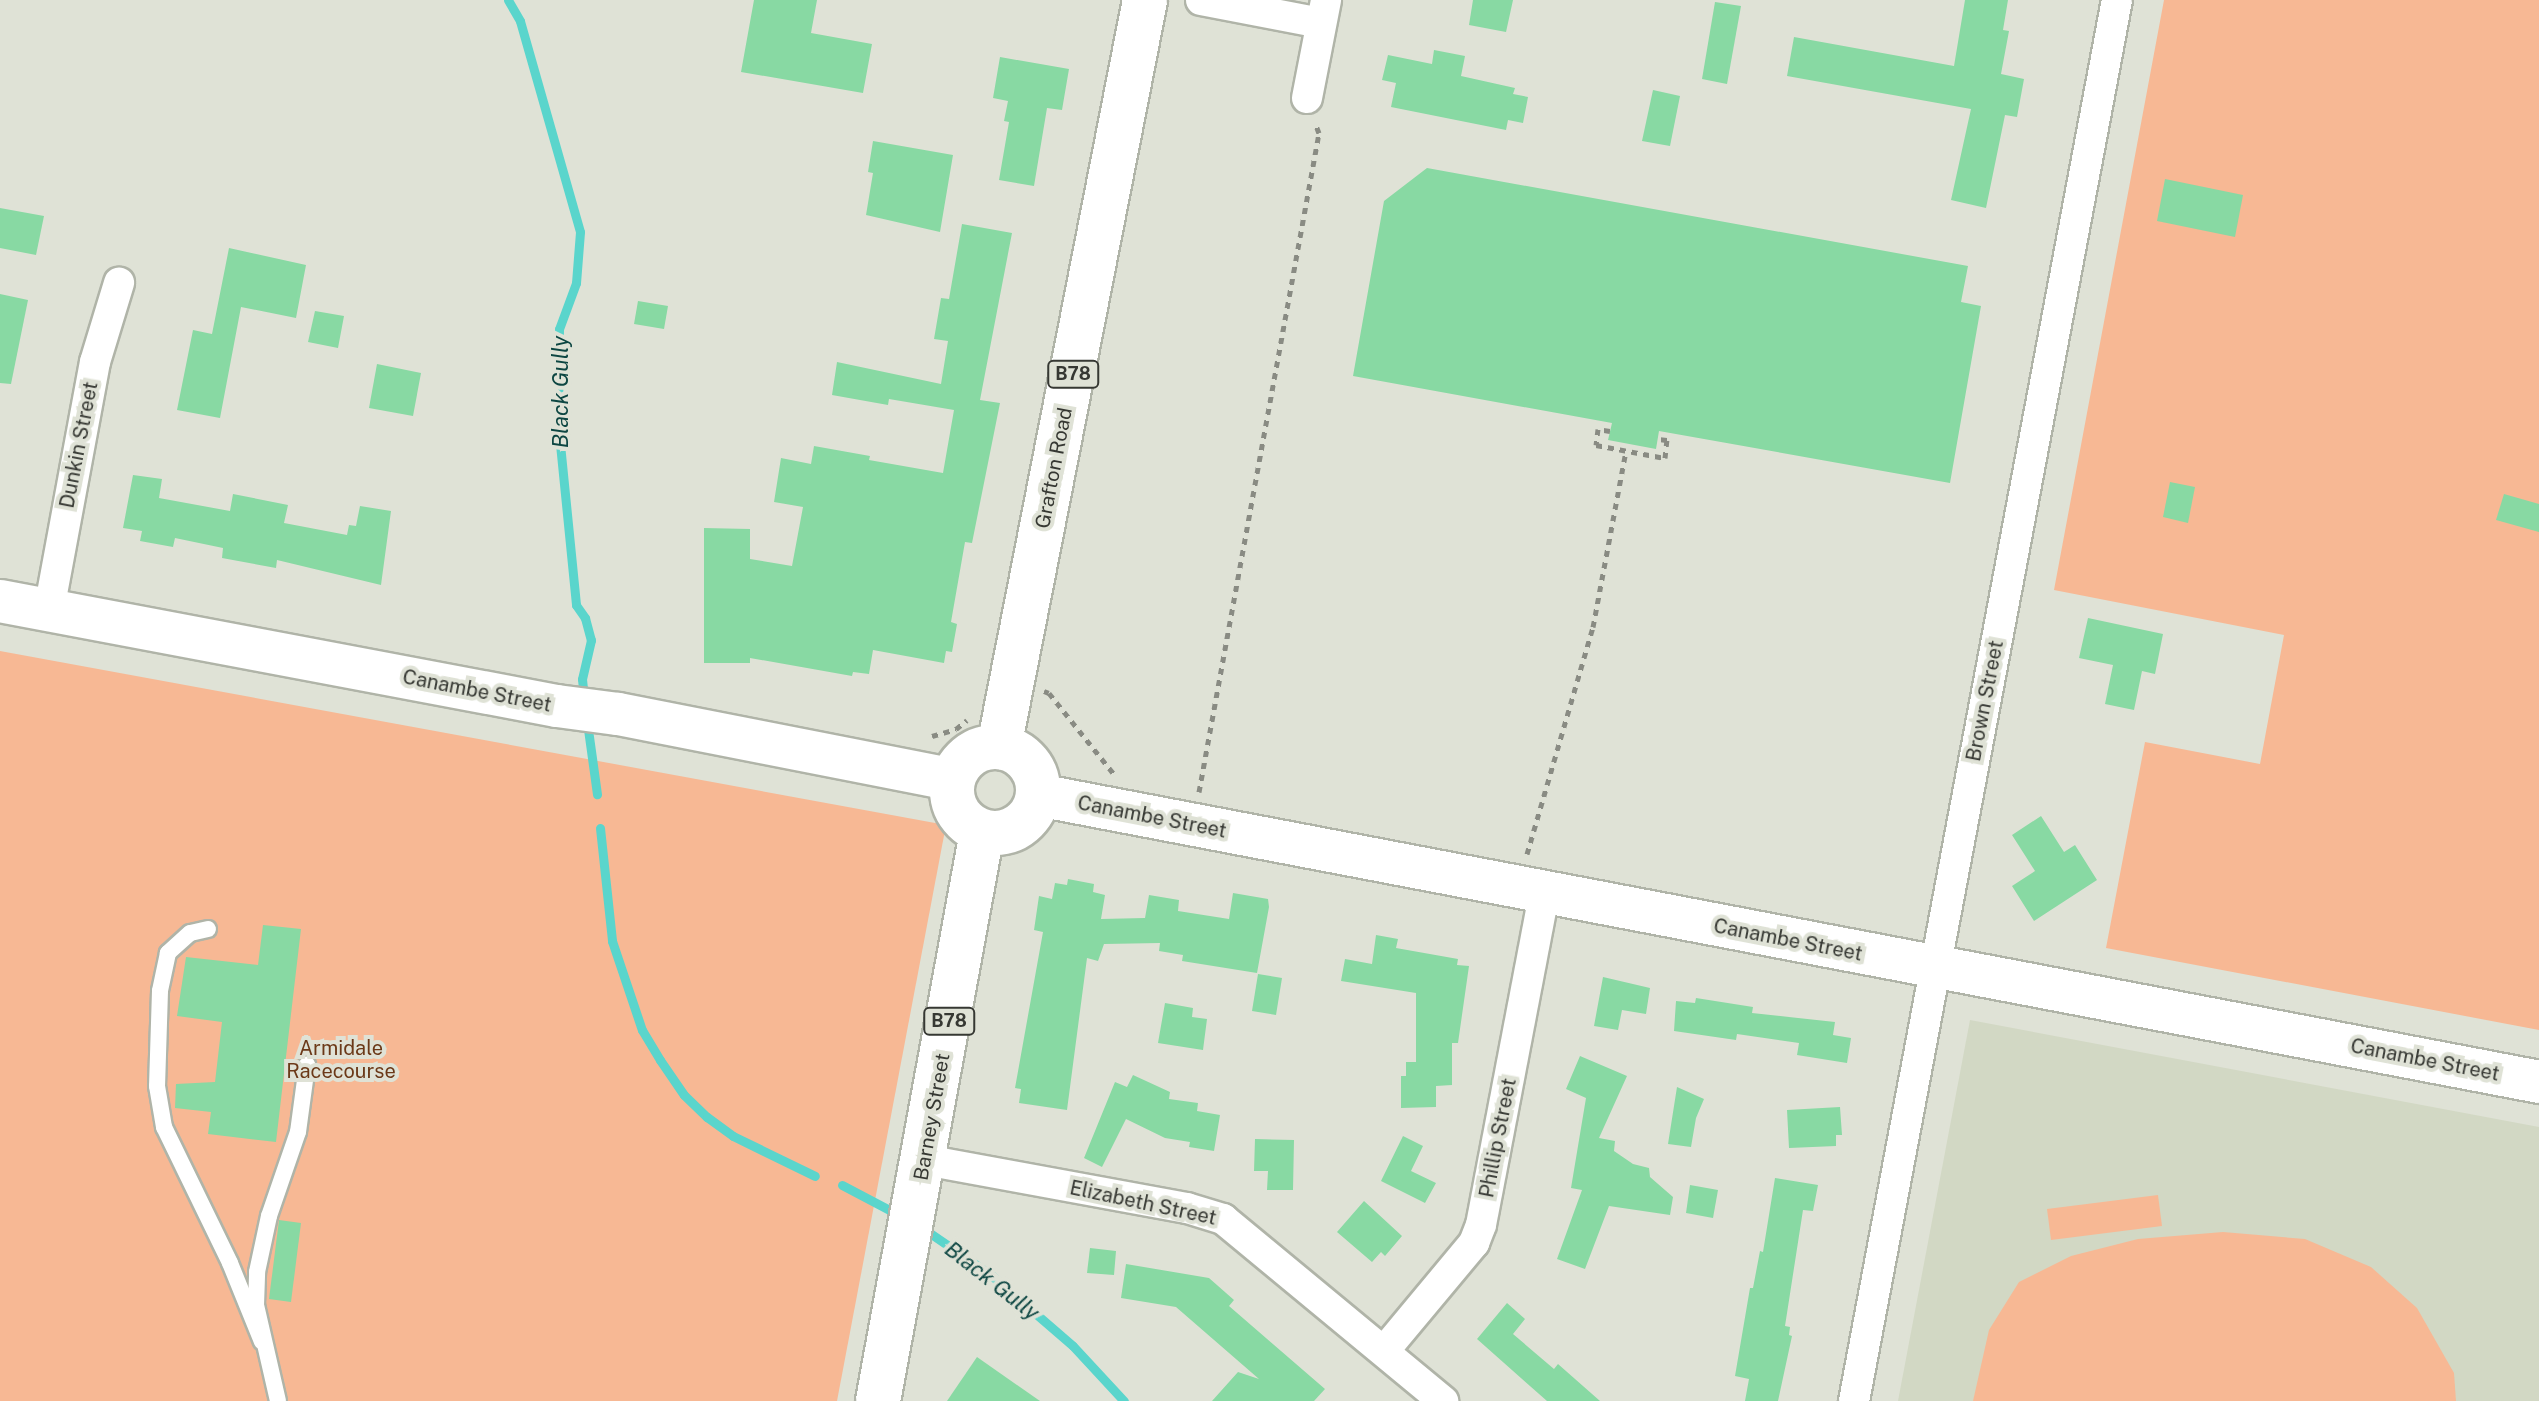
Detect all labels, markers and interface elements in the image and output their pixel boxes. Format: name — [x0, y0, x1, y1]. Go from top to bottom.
water label: Black Gully — [548, 336, 574, 448]
road number: B78 — [1047, 360, 1099, 388]
street label: Dunkin Street — [55, 380, 103, 510]
street label: Grafton Road — [1031, 405, 1077, 531]
street label: Brown Street — [1962, 639, 2008, 763]
street label: Canambe Street — [401, 665, 553, 717]
street label: Canambe Street — [1076, 791, 1228, 843]
street label: Canambe Street — [1712, 914, 1864, 966]
road number: B78 — [923, 1007, 975, 1035]
street label: Canambe Street — [2349, 1034, 2501, 1086]
park label: Armidale Racecourse — [286, 1037, 396, 1084]
street label: Barney Street — [909, 1051, 955, 1183]
street label: Phillip Street — [1475, 1076, 1521, 1200]
street label: Elizabeth Street — [1068, 1176, 1218, 1230]
water label: Black Gully — [940, 1236, 1044, 1326]

